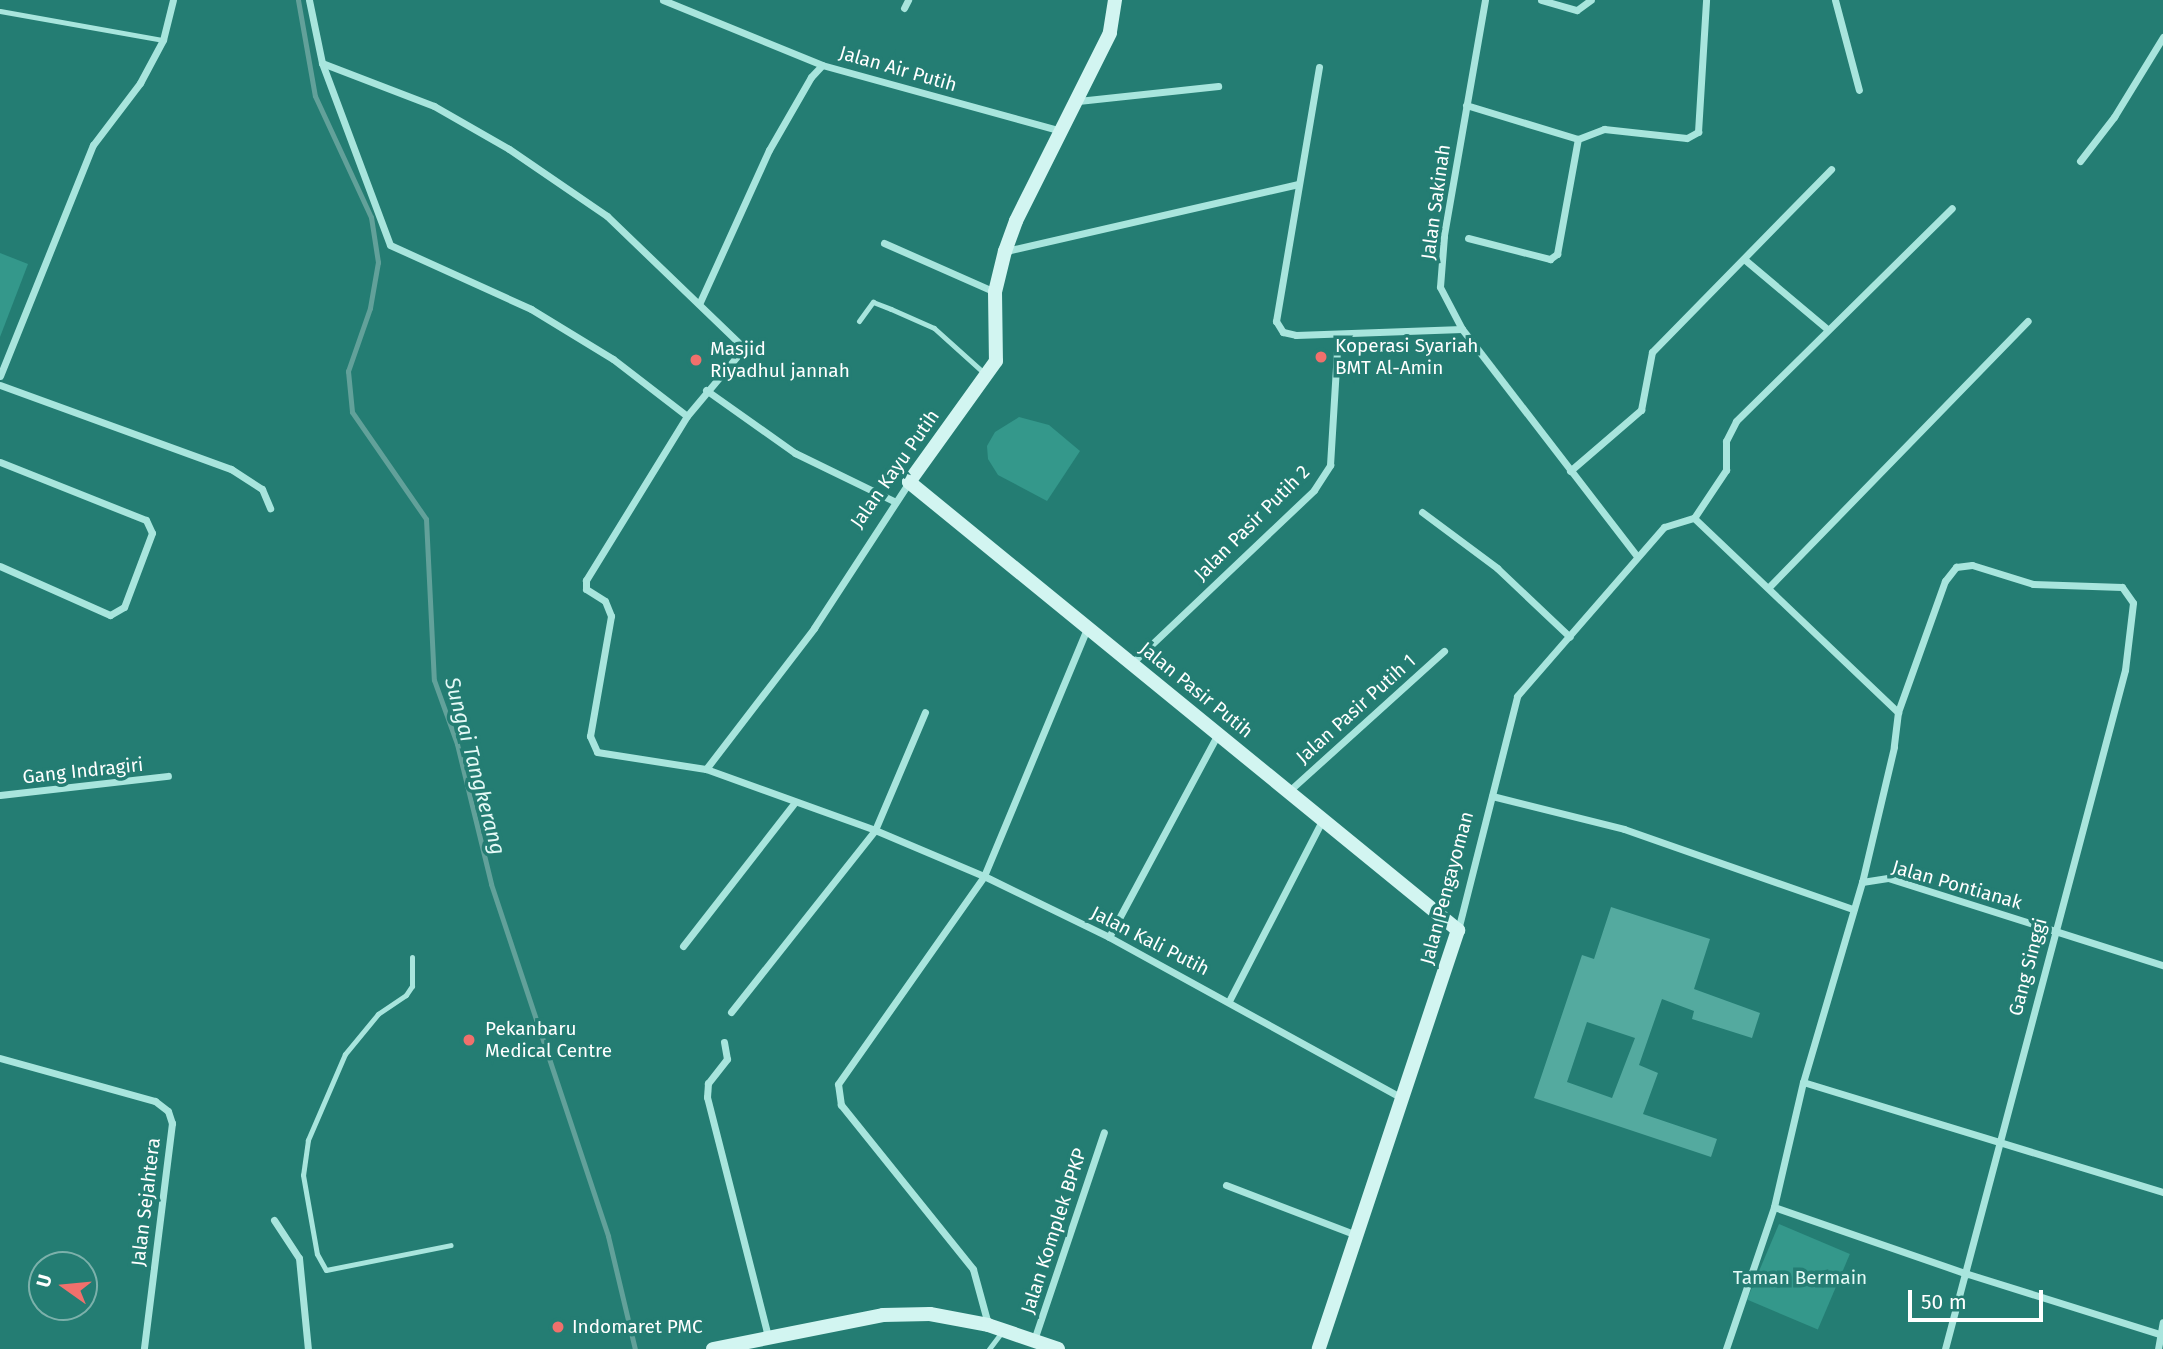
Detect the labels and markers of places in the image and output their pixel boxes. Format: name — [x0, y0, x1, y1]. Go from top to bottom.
place label: Koperasi Syariah BMT Al-Amin — [1335, 335, 1478, 379]
place label: Masjid Riyadhul jannah — [710, 338, 850, 382]
marker: Koperasi Syariah BMT Al-Amin — [1313, 349, 1329, 365]
marker: Masjid Riyadhul jannah — [688, 352, 704, 368]
place label: Pekanbaru Medical Centre — [485, 1018, 612, 1062]
marker: Pekanbaru Medical Centre — [459, 1030, 479, 1050]
place label: Indomaret PMC — [572, 1316, 703, 1338]
marker: Indomaret PMC — [550, 1319, 566, 1335]

